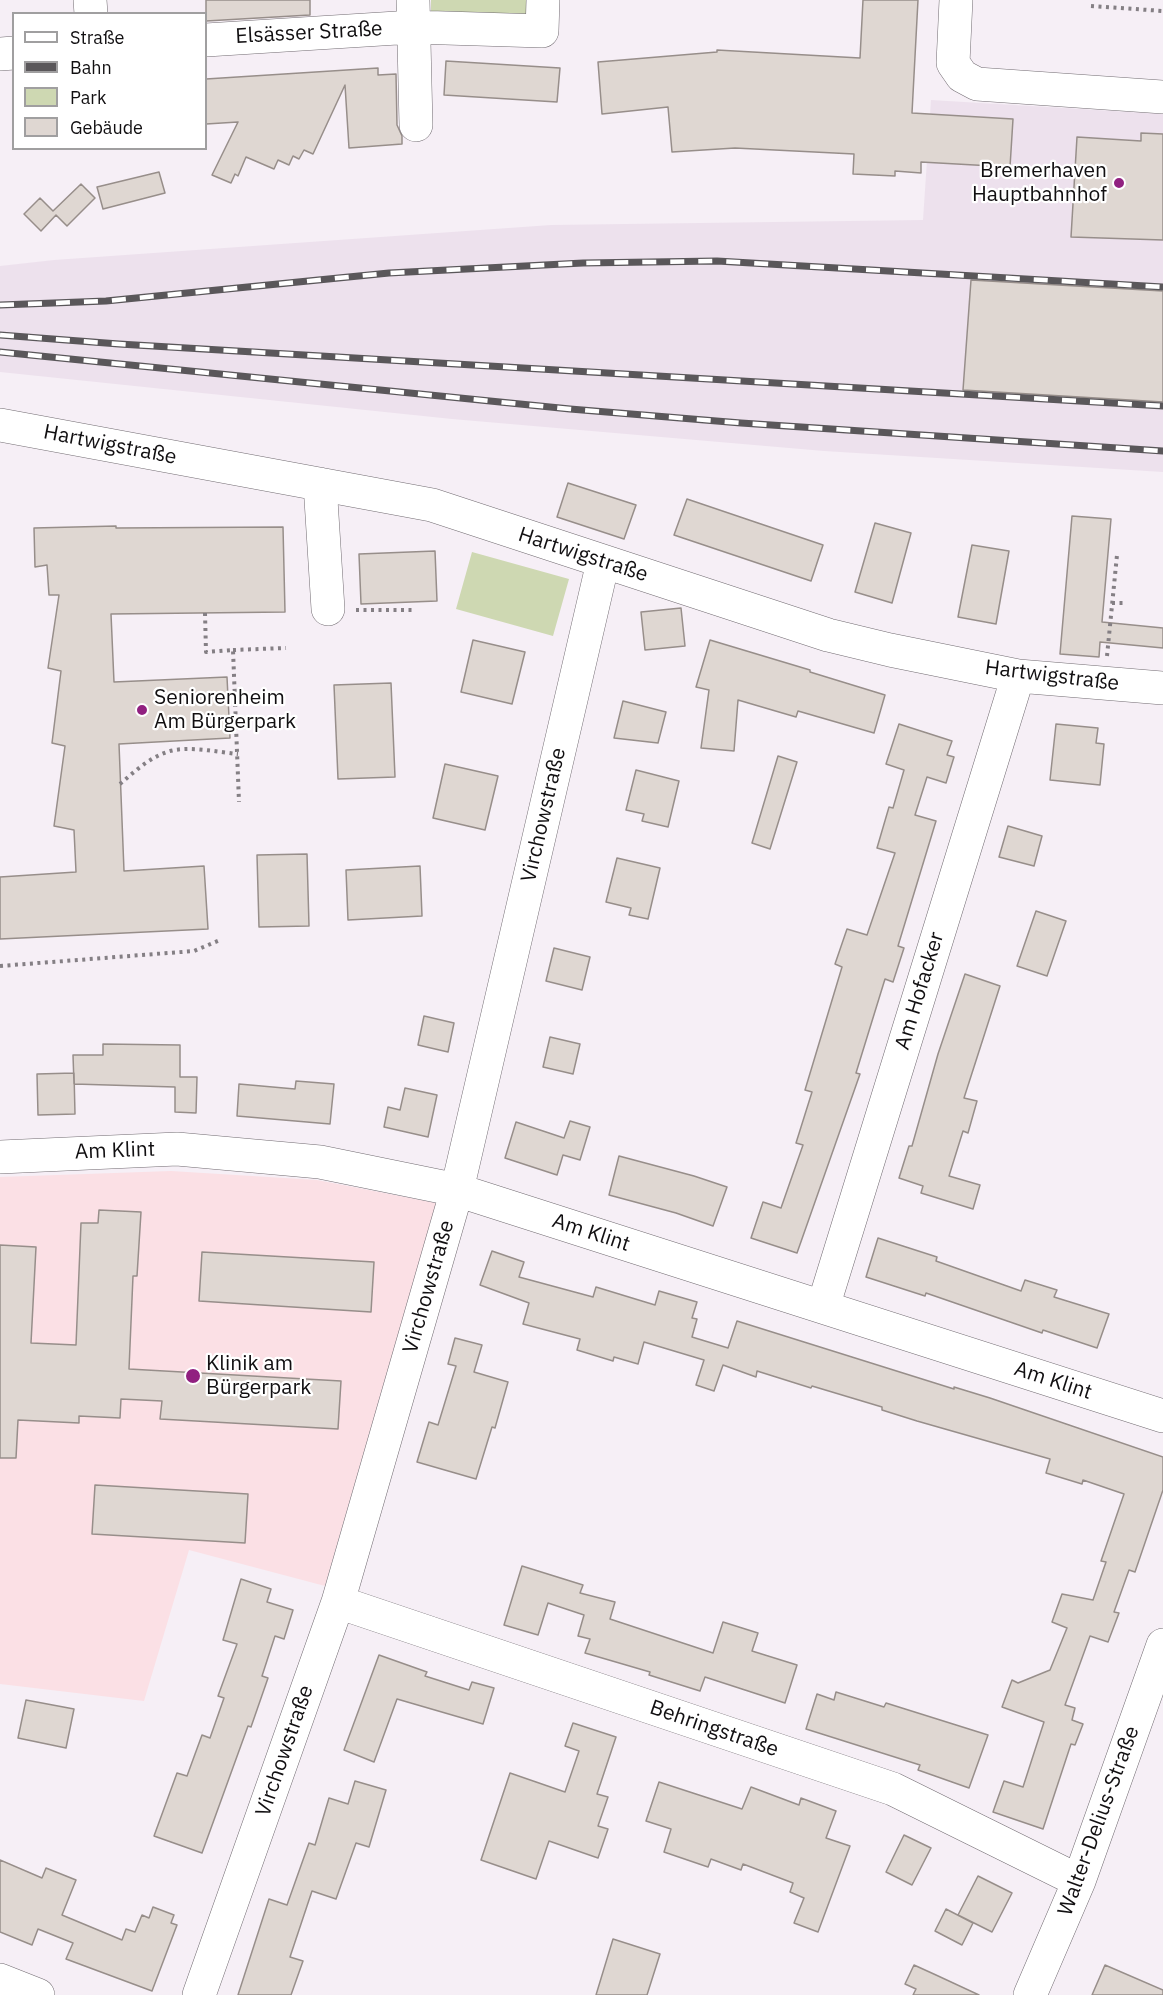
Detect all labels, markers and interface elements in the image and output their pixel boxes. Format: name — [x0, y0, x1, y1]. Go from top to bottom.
legend — [12, 12, 207, 150]
street label: Elsässer Straße — [235, 17, 383, 49]
text: Straße — [70, 26, 124, 49]
text: Bahn — [70, 56, 112, 79]
text: Park — [70, 86, 106, 109]
text: Gebäude — [70, 116, 143, 139]
place label: Bremerhaven Hauptbahnhof — [972, 158, 1107, 208]
marker: Bremerhaven Hauptbahnhof — [1112, 176, 1126, 190]
street label: Hartwigstraße — [41, 420, 179, 470]
street label: Hartwigstraße — [515, 522, 651, 588]
street label: Hartwigstraße — [983, 655, 1121, 697]
place label: Seniorenheim Am Bürgerpark — [154, 685, 296, 735]
marker: Seniorenheim Am Bürgerpark — [135, 703, 149, 717]
street label: Virchowstraße — [516, 745, 572, 885]
street label: Am Hofacker — [890, 929, 950, 1053]
street label: Am Klint — [74, 1137, 156, 1165]
street label: Am Klint — [549, 1209, 633, 1257]
street label: Virchowstraße — [398, 1218, 460, 1356]
place label: Klinik am Bürgerpark — [206, 1351, 311, 1401]
street label: Am Klint — [1011, 1357, 1095, 1405]
marker: Klinik am Bürgerpark — [184, 1367, 202, 1385]
street label: Virchowstraße — [251, 1682, 319, 1820]
street label: Behringstraße — [646, 1695, 782, 1763]
street label: Walter-Delius-Straße — [1053, 1723, 1145, 1919]

